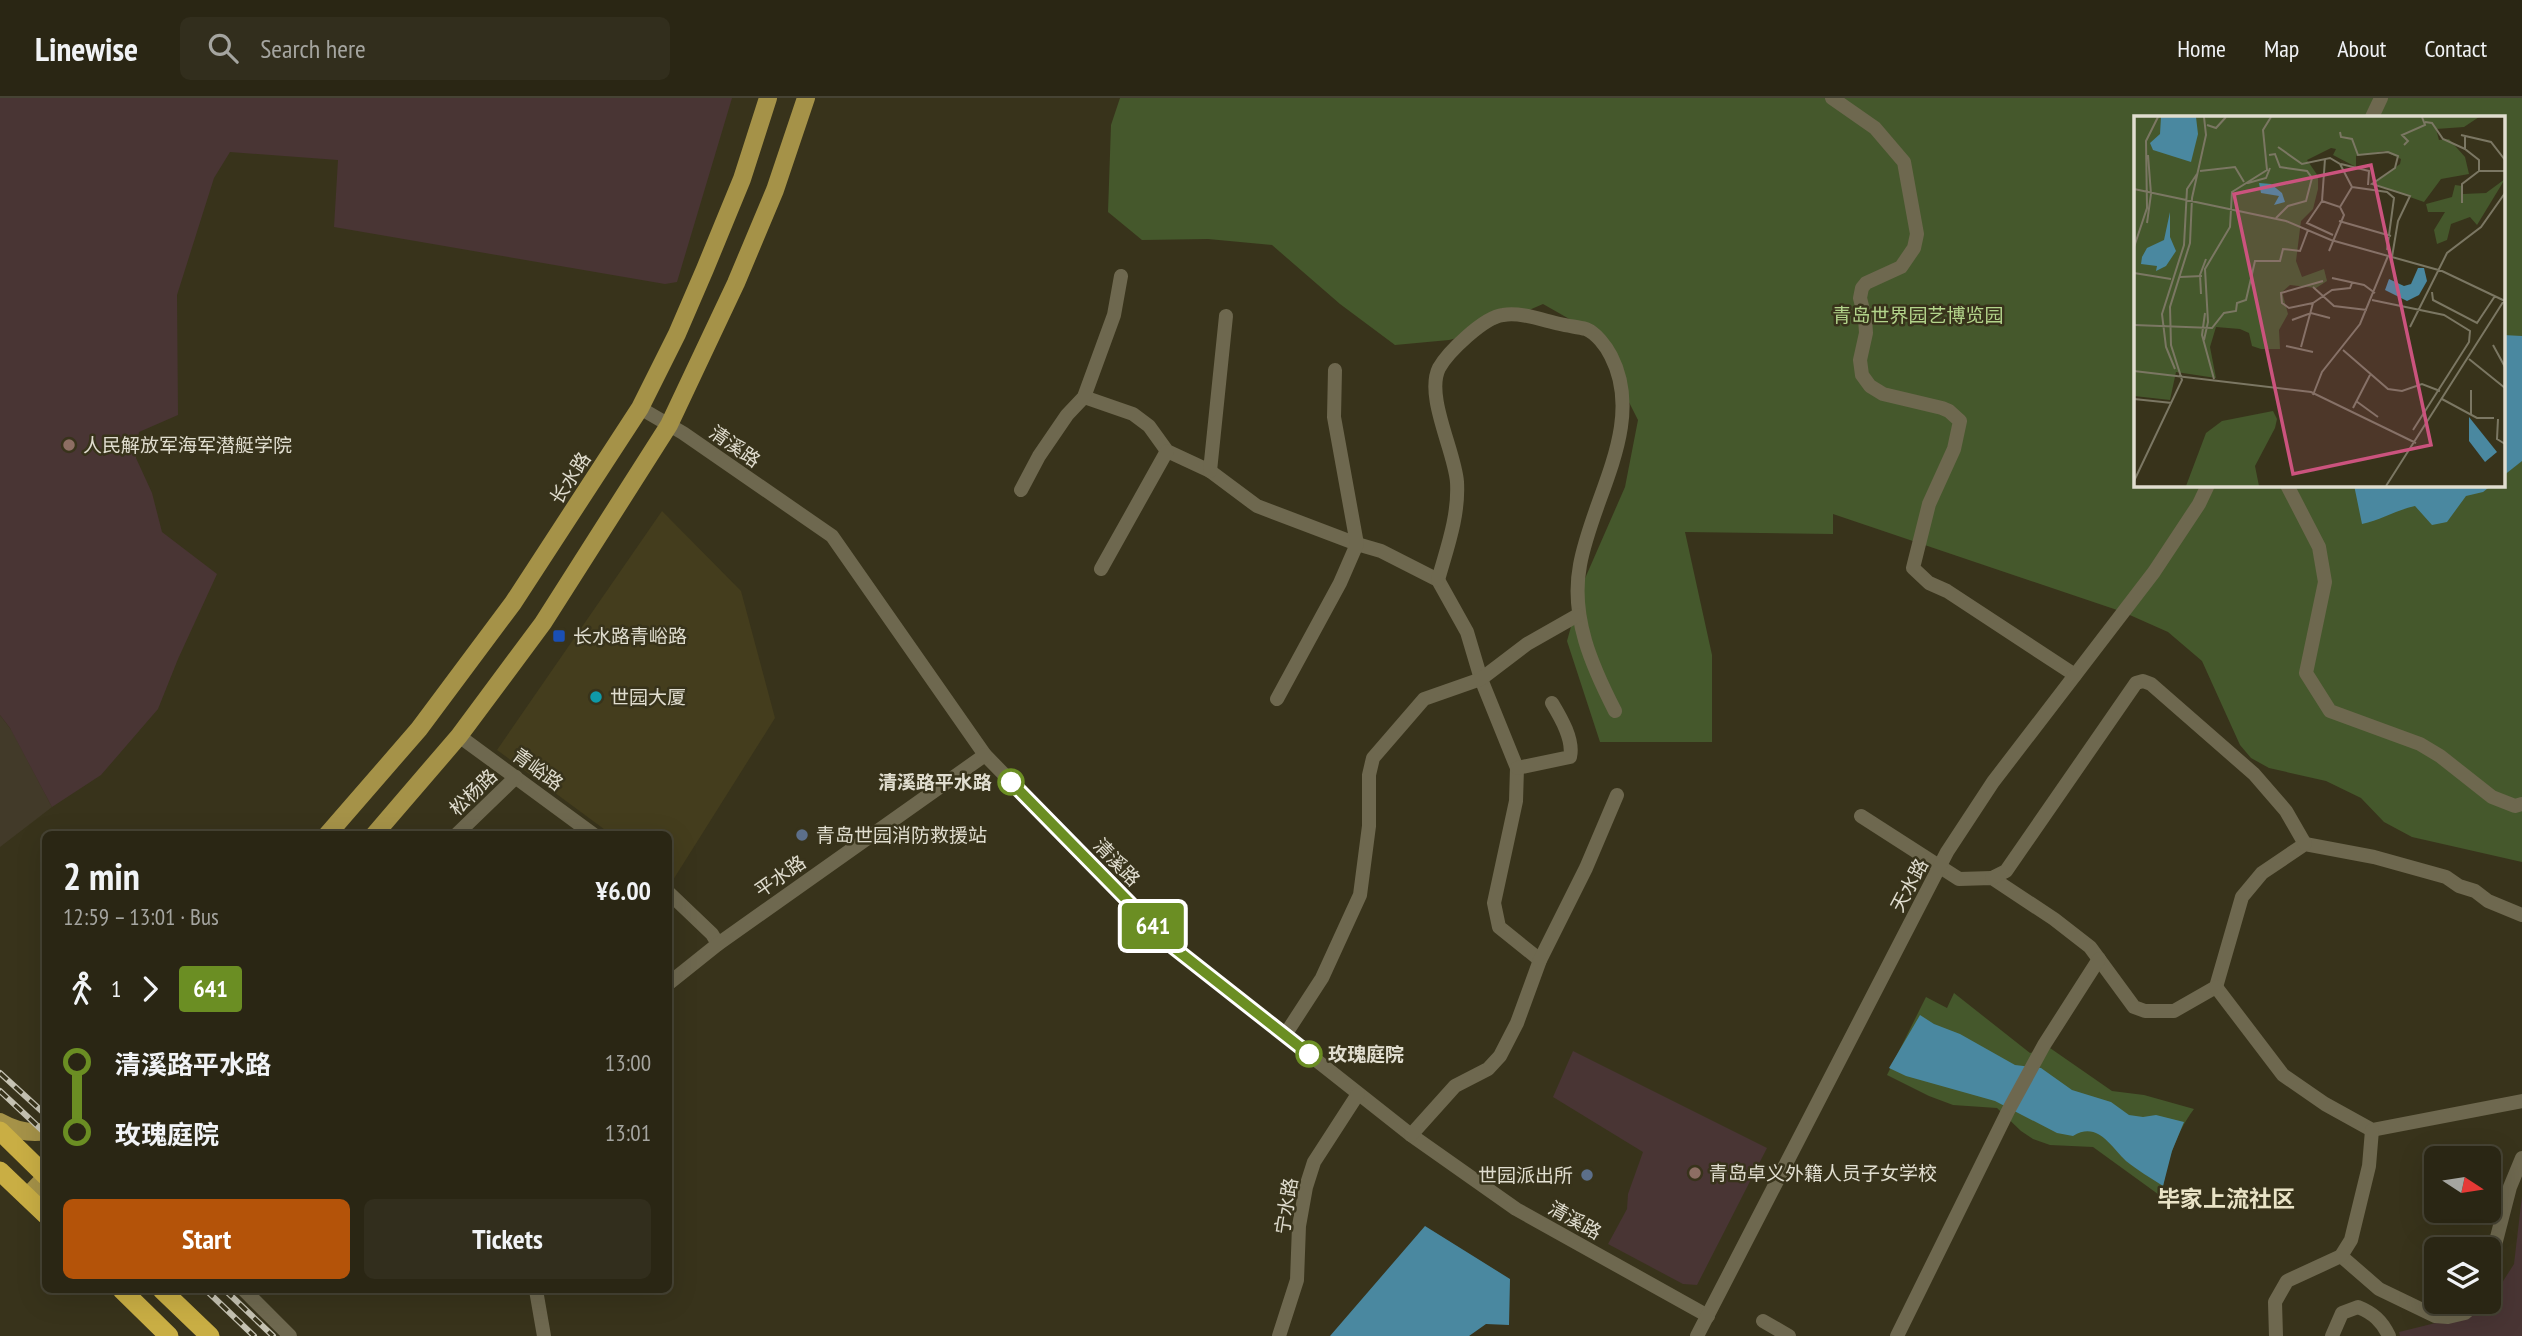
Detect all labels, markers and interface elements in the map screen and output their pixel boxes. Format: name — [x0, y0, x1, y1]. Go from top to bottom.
search box — [180, 17, 670, 80]
text: Linewise — [35, 27, 138, 70]
icon: search — [204, 29, 242, 67]
text: Search here — [260, 32, 366, 65]
text: Home — [2177, 33, 2226, 64]
text: Map — [2264, 33, 2299, 64]
text: About — [2337, 33, 2386, 64]
text: Contact — [2424, 33, 2487, 64]
inset map — [2134, 116, 2504, 486]
park label: 青岛世界园艺博览园 — [1832, 303, 2004, 327]
street label: 清溪路 — [705, 420, 765, 472]
place label: 人民解放军海军潜艇学院 — [83, 433, 292, 457]
marker: 人民解放军海军潜艇学院 — [61, 437, 77, 453]
street label: 长水路 — [544, 448, 596, 508]
place label: 长水路青峪路 — [573, 624, 687, 648]
marker: 长水路青峪路 — [551, 628, 567, 644]
place label: 世园大厦 — [610, 685, 686, 709]
marker: 世园大厦 — [588, 689, 604, 705]
street label: 青峪路 — [508, 743, 568, 795]
street label: 松杨路 — [444, 764, 502, 820]
marker: 清溪路平水路 — [998, 769, 1024, 795]
place label: 清溪路平水路 — [878, 770, 992, 794]
place label: 青岛世园消防救援站 — [816, 823, 987, 847]
marker: 青岛世园消防救援站 — [794, 827, 810, 843]
street label: 清溪路 — [1089, 833, 1145, 891]
street label: 平水路 — [750, 850, 810, 902]
text: 2 min — [63, 851, 140, 900]
street label: 天水路 — [1885, 854, 1933, 916]
text: ¥6.00 — [596, 874, 651, 907]
text: 12:59 – 13:01 · Bus — [63, 902, 219, 931]
line badge: 641 — [1113, 903, 1193, 949]
text: 641 — [1136, 910, 1170, 941]
icon: walk — [63, 970, 101, 1008]
icon: forward — [131, 970, 169, 1008]
text: 641 — [193, 973, 228, 1004]
text: 1 — [111, 974, 121, 1003]
marker: 玫瑰庭院 — [1296, 1041, 1322, 1067]
place label: 玫瑰庭院 — [1328, 1042, 1404, 1066]
text: 清溪路平水路 — [115, 1048, 271, 1081]
text: 13:00 — [605, 1048, 651, 1077]
text: 玫瑰庭院 — [115, 1118, 219, 1151]
text: 13:01 — [605, 1118, 651, 1147]
north arrow — [2424, 1146, 2501, 1223]
map controls — [2424, 1146, 2501, 1314]
place label: 青岛卓义外籍人员子女学校 — [1709, 1161, 1937, 1185]
place label: 世园派出所 — [1478, 1163, 1573, 1187]
marker: 青岛卓义外籍人员子女学校 — [1687, 1165, 1703, 1181]
marker: 世园派出所 — [1579, 1167, 1595, 1183]
street label: 宁水路 — [1270, 1176, 1302, 1236]
district label: 毕家上流社区 — [2157, 1184, 2295, 1213]
street label: 清溪路 — [1544, 1196, 1606, 1244]
button: Start — [63, 1199, 350, 1279]
button: Tickets — [364, 1199, 651, 1279]
button: layers — [2424, 1237, 2501, 1314]

